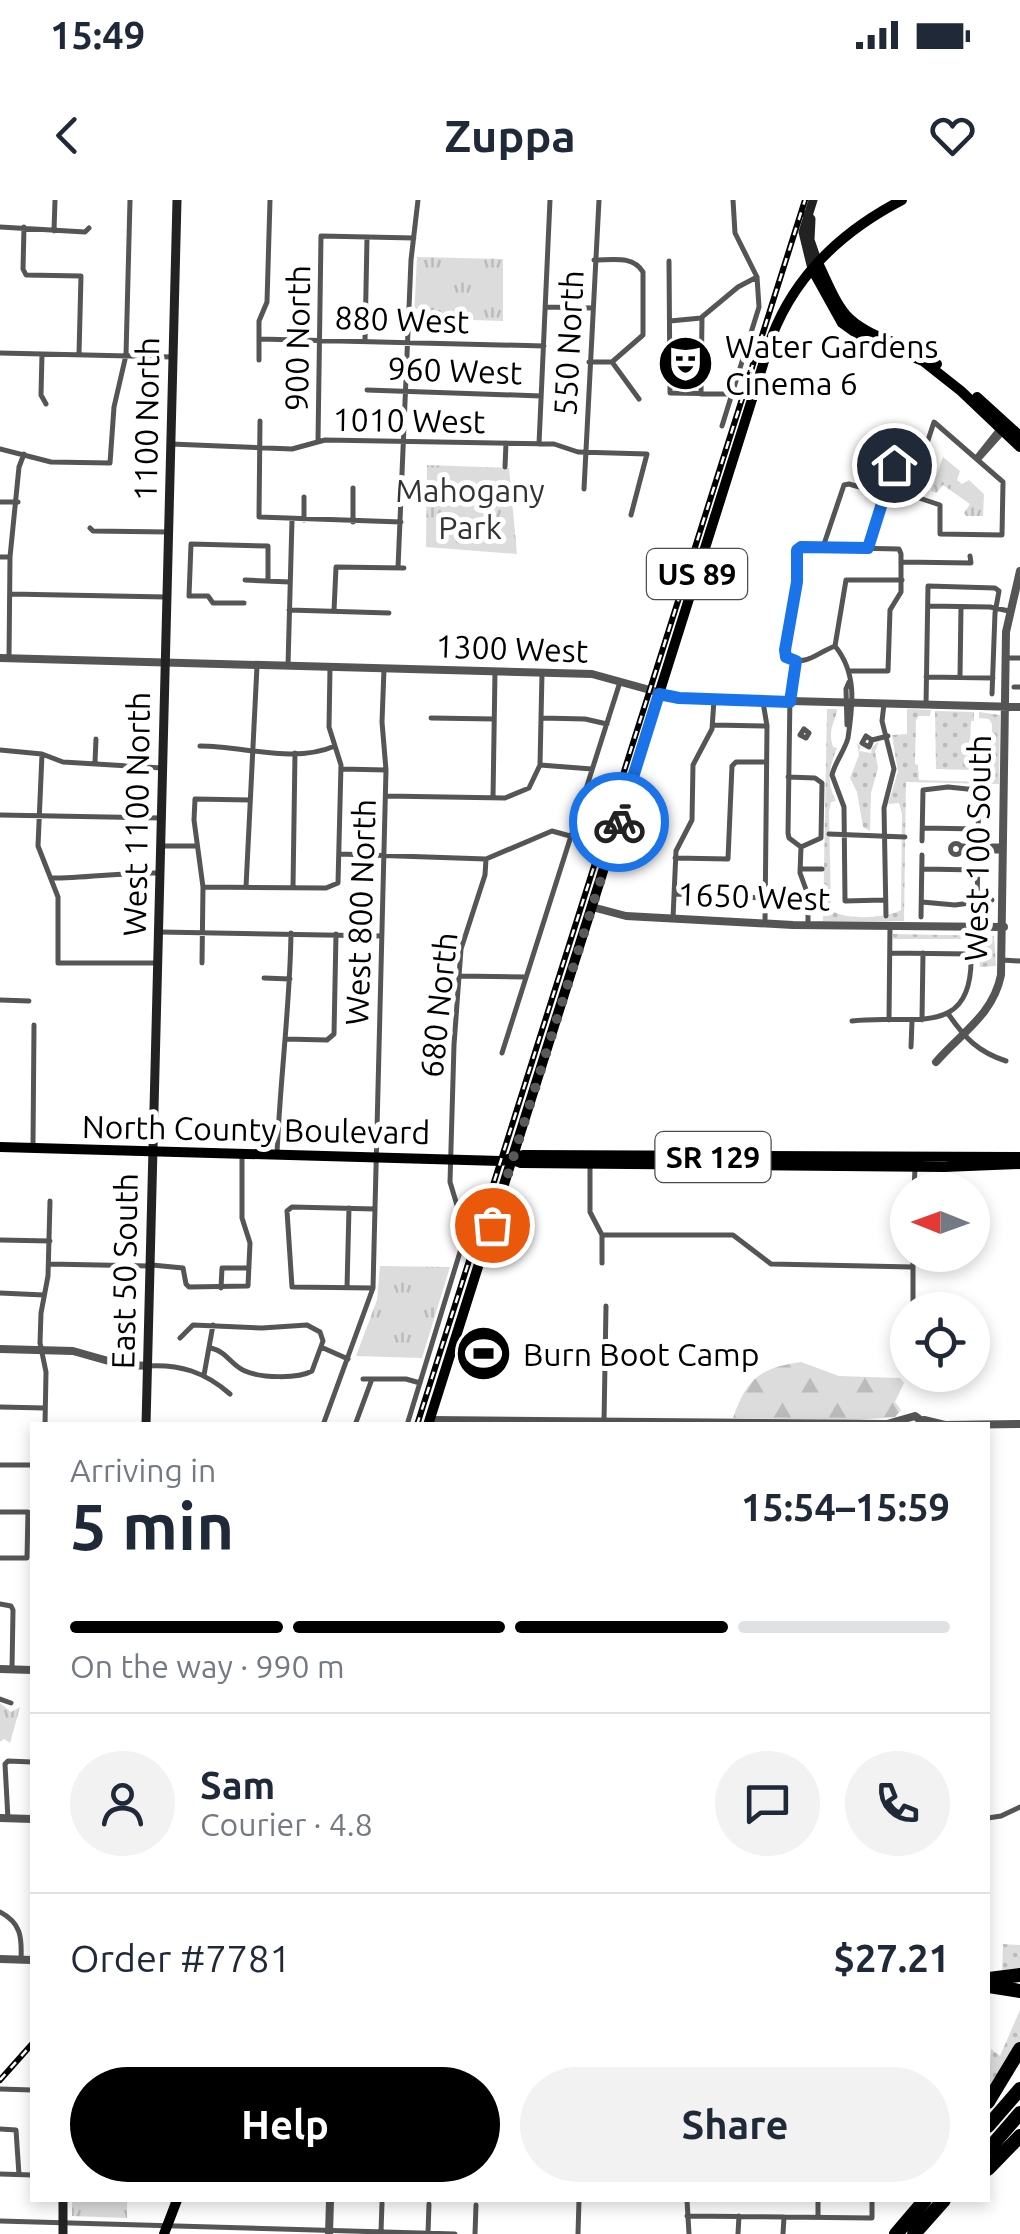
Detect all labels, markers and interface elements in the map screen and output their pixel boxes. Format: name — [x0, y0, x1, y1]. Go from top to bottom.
text: 15:49 — [50, 14, 145, 56]
icon: back — [40, 108, 95, 163]
icon: heart — [925, 108, 980, 163]
text: Zuppa — [444, 110, 576, 161]
street label: 900 North — [278, 265, 316, 411]
street label: 550 North — [546, 269, 590, 417]
street label: 880 West — [334, 299, 470, 339]
place label: Water Gardens Cinema 6 — [725, 328, 938, 401]
theatre icon: Water Gardens Cinema 6 — [656, 334, 716, 394]
street label: 1100 North — [127, 337, 165, 501]
street label: 960 West — [387, 350, 523, 390]
street label: 1010 West — [332, 401, 486, 439]
pin — [852, 423, 937, 508]
icon: home — [867, 438, 922, 493]
park label: Mahogany Park — [395, 472, 545, 545]
road number: US 89 — [647, 549, 747, 599]
street label: 1300 West — [435, 627, 589, 669]
street label: West 1100 North — [116, 691, 156, 937]
street label: West 100 South — [957, 734, 997, 962]
courier — [569, 772, 669, 872]
icon: bike — [592, 795, 647, 850]
street label: West 800 North — [338, 798, 382, 1026]
street label: 1650 West — [677, 875, 831, 917]
street label: 680 North — [412, 931, 464, 1079]
street label: North County Boulevard — [82, 1108, 430, 1150]
road number: SR 129 — [656, 1132, 770, 1182]
north arrow — [890, 1172, 990, 1272]
map controls — [890, 1172, 990, 1392]
street label: East 50 South — [104, 1173, 144, 1369]
pin — [450, 1183, 535, 1268]
icon: bag — [465, 1198, 520, 1253]
button: locate — [890, 1292, 990, 1392]
sports icon: Burn Boot Camp — [454, 1324, 514, 1384]
place label: Burn Boot Camp — [523, 1336, 759, 1372]
text: Arriving in — [70, 1452, 216, 1488]
text: 15:54–15:59 — [741, 1486, 950, 1528]
text: 5 min — [70, 1489, 234, 1562]
text: On the way · 990 m — [70, 1648, 345, 1684]
button: person — [70, 1751, 175, 1856]
button: chat — [715, 1751, 820, 1856]
button: phone — [845, 1751, 950, 1856]
text: Sam — [200, 1764, 275, 1806]
text: Courier · 4.8 — [200, 1806, 373, 1842]
text: Order #7781 — [70, 1937, 291, 1979]
text: $27.21 — [833, 1937, 950, 1979]
button: Help — [70, 2067, 500, 2182]
button: Share — [520, 2067, 950, 2182]

